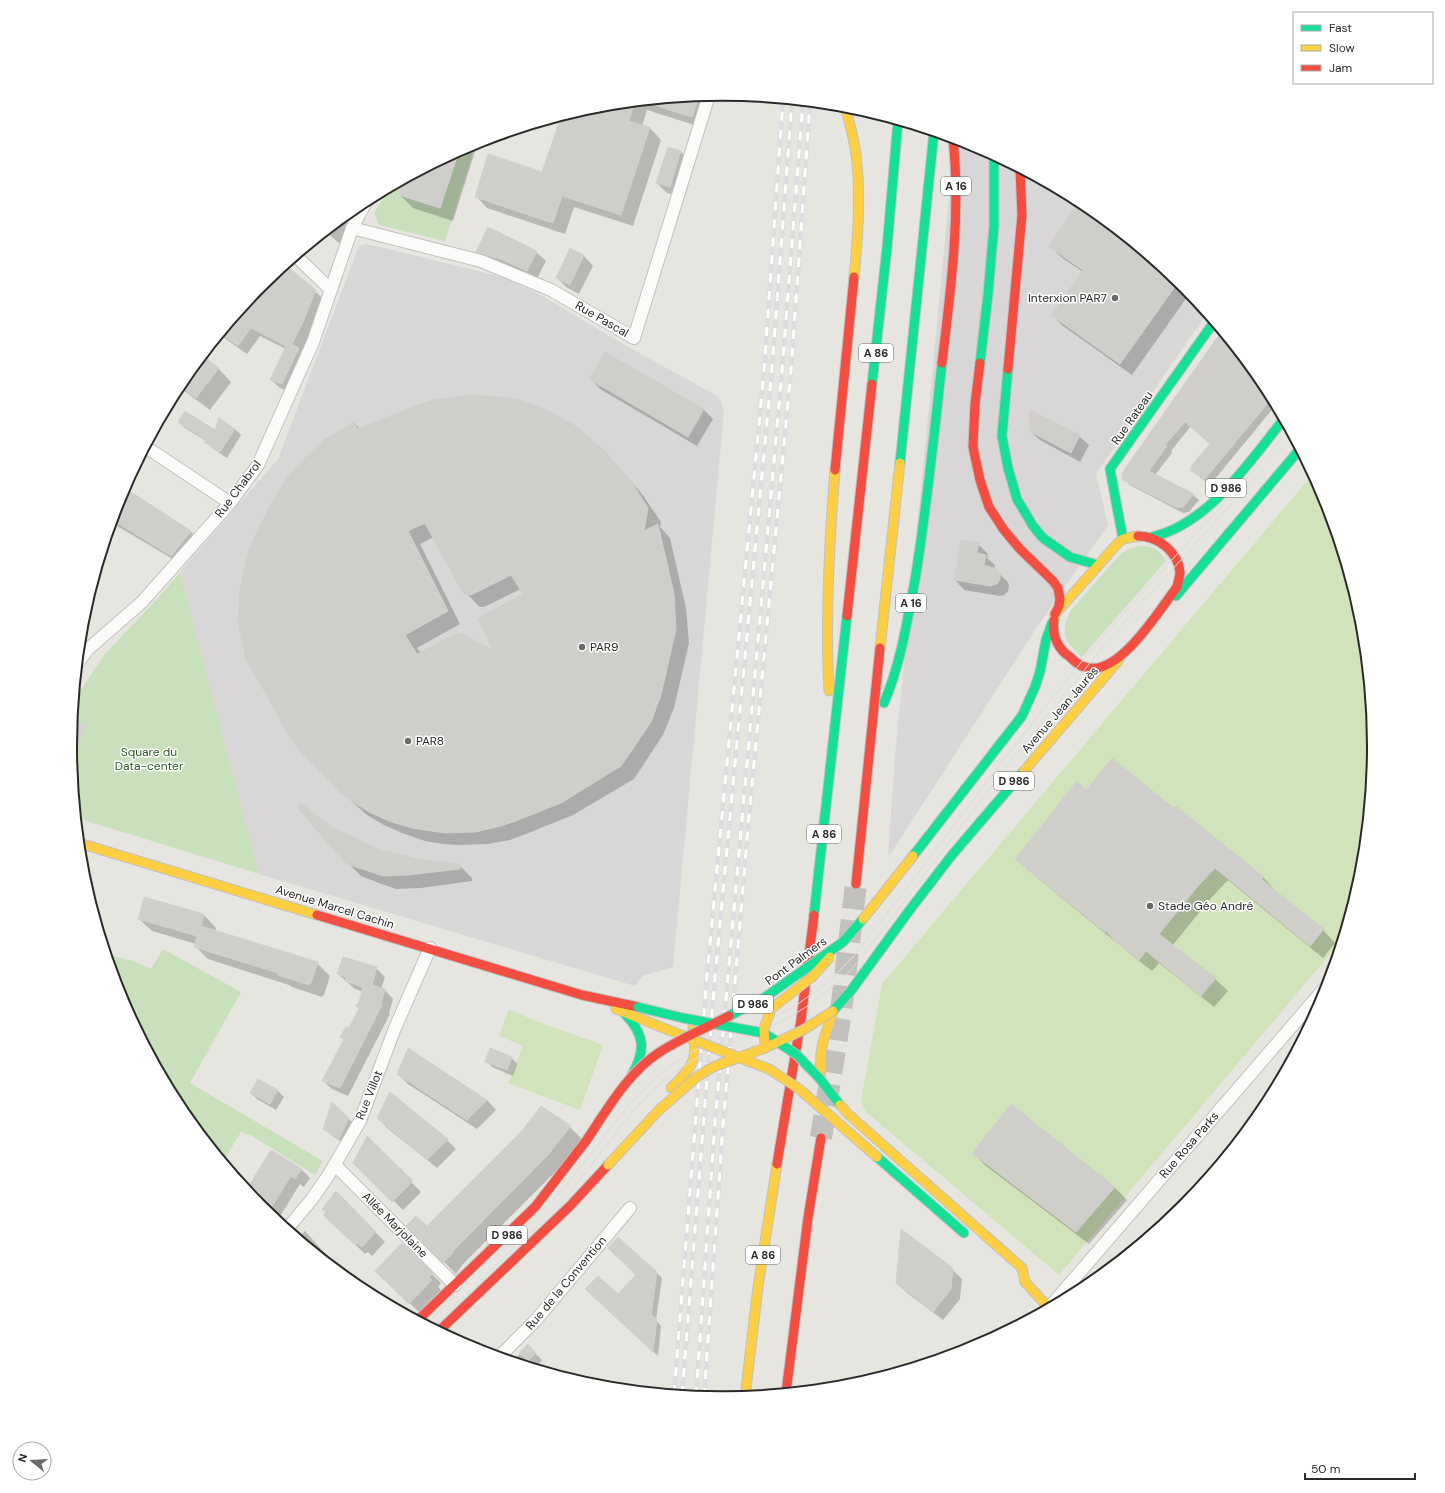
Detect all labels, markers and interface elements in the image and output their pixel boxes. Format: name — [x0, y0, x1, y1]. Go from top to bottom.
legend — [1293, 12, 1433, 84]
text: Fast — [1329, 20, 1352, 36]
text: Slow — [1329, 40, 1355, 56]
text: Jam — [1329, 60, 1352, 76]
road number: A 16 — [941, 177, 971, 195]
place label: Interxion PAR7 — [1028, 290, 1107, 306]
marker: Interxion PAR7 — [1110, 293, 1120, 303]
street label: Rue Pascal — [572, 297, 632, 341]
road number: A 86 — [859, 344, 893, 362]
street label: Rue Rateau — [1108, 388, 1156, 448]
street label: Rue Chabrol — [211, 457, 265, 521]
road number: D 986 — [1206, 479, 1246, 497]
road number: A 16 — [896, 594, 926, 612]
place label: PAR9 — [590, 639, 619, 655]
marker: PAR9 — [577, 642, 587, 652]
street label: Avenue Jean Jaurès — [1018, 663, 1102, 757]
place label: PAR8 — [416, 733, 444, 749]
marker: PAR8 — [403, 736, 413, 746]
park label: Square du Data-center — [115, 744, 184, 774]
road number: D 986 — [994, 772, 1034, 790]
road number: A 86 — [807, 825, 841, 843]
street label: Avenue Marcel Cachin — [274, 881, 396, 933]
place label: Stade Géo André — [1158, 898, 1254, 914]
marker: Stade Géo André — [1145, 901, 1155, 911]
street label: Pont Palmers — [762, 933, 830, 989]
road number: D 986 — [733, 995, 773, 1013]
street label: Rue Villot — [352, 1068, 386, 1122]
street label: Rue Rosa Parks — [1156, 1108, 1222, 1182]
street label: Allée Marjolaine — [359, 1189, 432, 1262]
road number: D 986 — [487, 1226, 527, 1244]
street label: Rue de la Convention — [522, 1233, 610, 1333]
road number: A 86 — [746, 1246, 780, 1264]
north arrow — [12, 1441, 52, 1481]
text: N — [15, 1452, 30, 1464]
scale bar — [1305, 1455, 1415, 1481]
text: 50 m — [1311, 1461, 1340, 1477]

